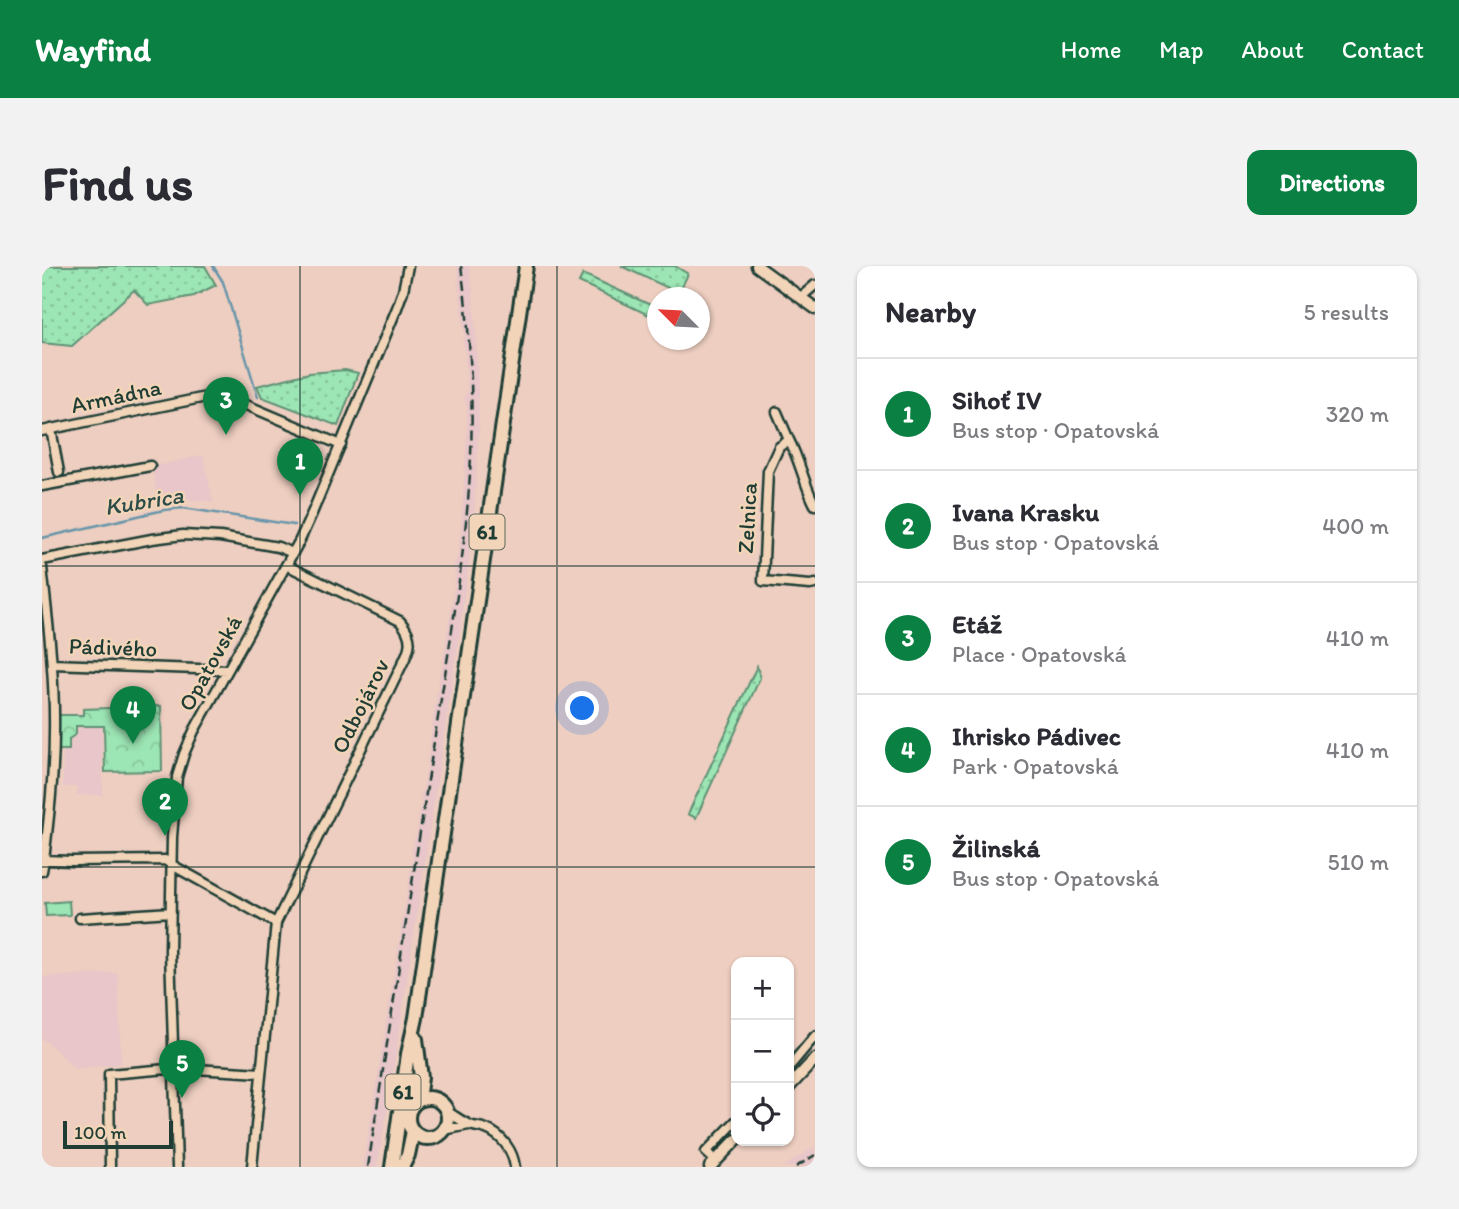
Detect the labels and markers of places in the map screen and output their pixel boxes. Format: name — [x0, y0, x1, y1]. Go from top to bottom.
pin: 3 — [203, 377, 249, 435]
pin: 1 — [277, 438, 323, 496]
pin: 4 — [110, 686, 156, 744]
pin: 2 — [142, 778, 188, 836]
pin: 5 — [159, 1040, 205, 1098]

